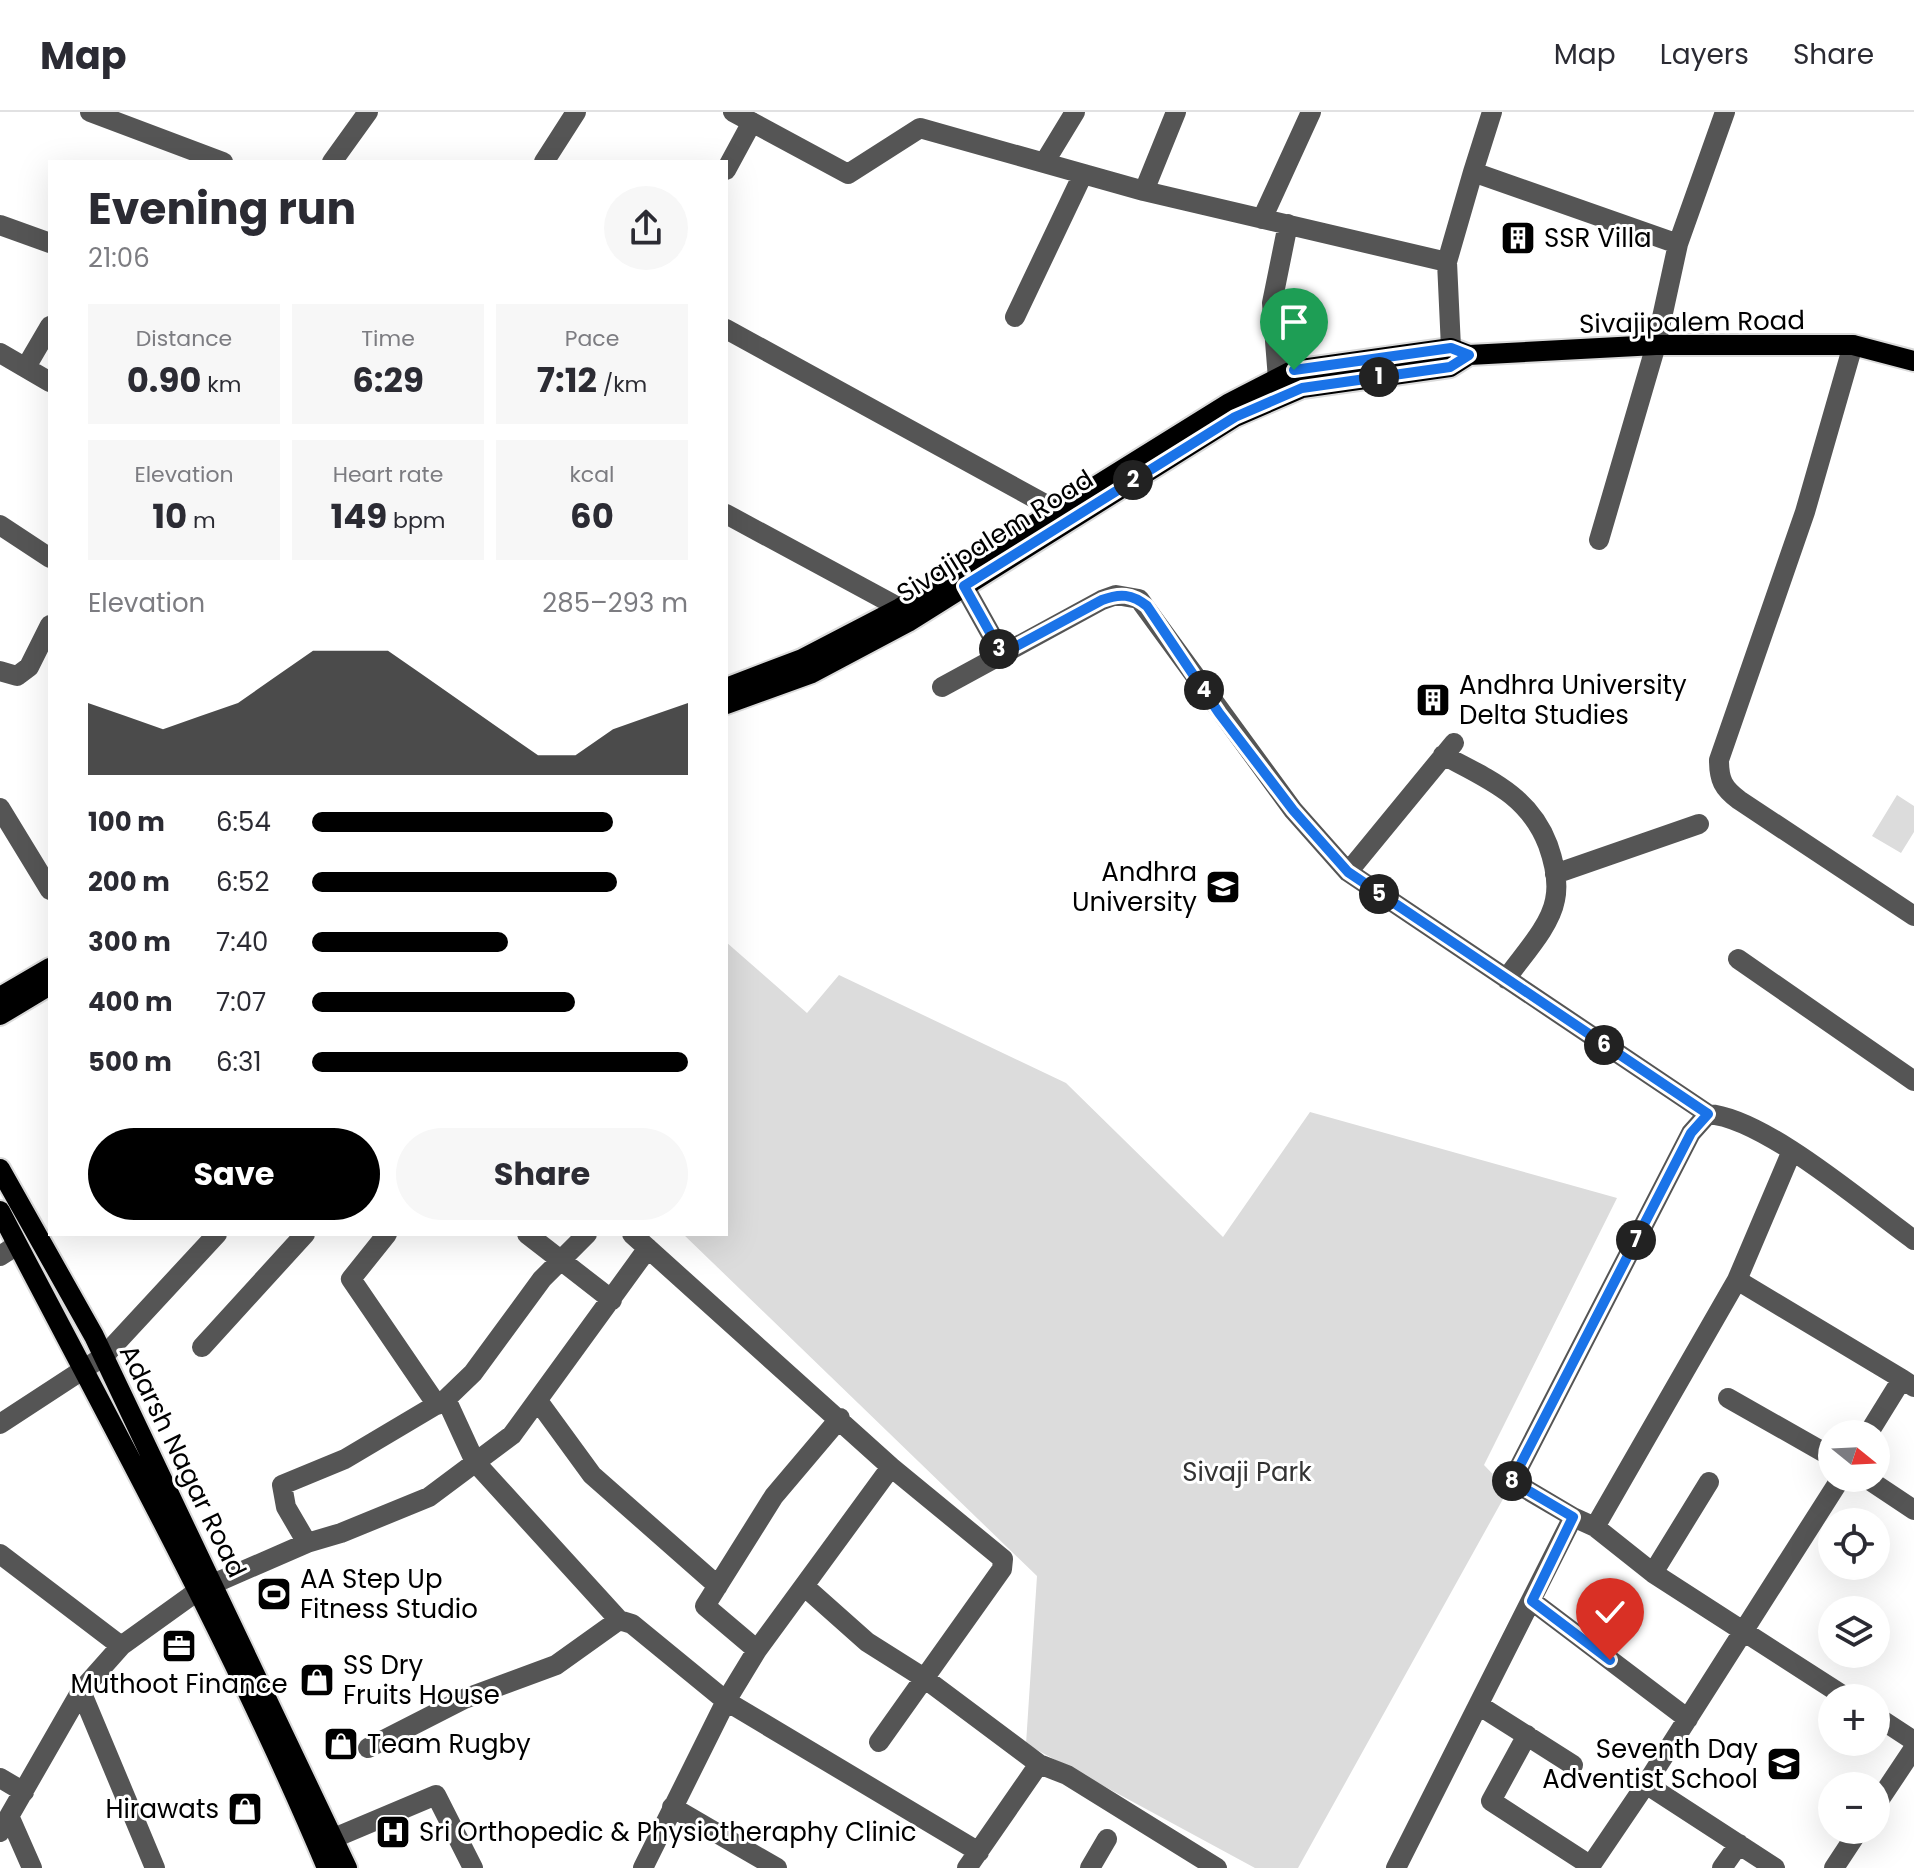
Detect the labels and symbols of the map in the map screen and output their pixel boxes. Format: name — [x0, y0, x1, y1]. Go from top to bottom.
building icon: SSR Villa — [1499, 219, 1537, 257]
place label: SSR Villa — [1544, 220, 1652, 256]
pin — [1260, 288, 1328, 370]
street label: Sivajipalem Road — [1579, 302, 1805, 342]
pin: 1 — [1359, 357, 1399, 397]
pin: 2 — [1113, 460, 1153, 500]
street label: Sivajipalem Road — [890, 461, 1100, 611]
pin: 3 — [979, 629, 1019, 669]
place label: Andhra University Delta Studies — [1459, 667, 1687, 733]
pin: 4 — [1184, 670, 1224, 710]
building icon: Andhra University Delta Studies — [1414, 681, 1452, 719]
place label: Andhra University — [1072, 854, 1197, 920]
school or university icon: Andhra University — [1204, 868, 1242, 906]
pin: 5 — [1359, 874, 1399, 914]
pin: 6 — [1584, 1025, 1624, 1065]
pin: 7 — [1616, 1220, 1656, 1260]
street label: Adarsh Nagar Road — [111, 1339, 255, 1583]
north arrow — [1818, 1420, 1890, 1492]
park label: Sivaji Park — [1182, 1454, 1312, 1490]
pin: 8 — [1492, 1461, 1532, 1501]
place label: AA Step Up Fitness Studio — [300, 1561, 478, 1627]
sports icon: AA Step Up Fitness Studio — [255, 1575, 293, 1613]
pin — [1576, 1578, 1644, 1660]
office icon: Muthoot Finance — [160, 1627, 198, 1665]
place label: SS Dry Fruits House — [343, 1647, 500, 1713]
shop icon: SS Dry Fruits House — [298, 1661, 336, 1699]
place label: Muthoot Finance — [70, 1666, 288, 1702]
shop icon: Team Rugby — [322, 1725, 360, 1763]
place label: Team Rugby — [367, 1726, 531, 1762]
place label: Seventh Day Adventist School — [1542, 1731, 1758, 1797]
school or university icon: Seventh Day Adventist School — [1765, 1745, 1803, 1783]
shop icon: Hirawats — [226, 1790, 264, 1828]
place label: Hirawats — [105, 1791, 219, 1827]
hospital icon: Sri Orthopedic & Physiotheraphy Clinic — [374, 1813, 412, 1851]
place label: Sri Orthopedic & Physiotheraphy Clinic — [419, 1814, 917, 1850]

